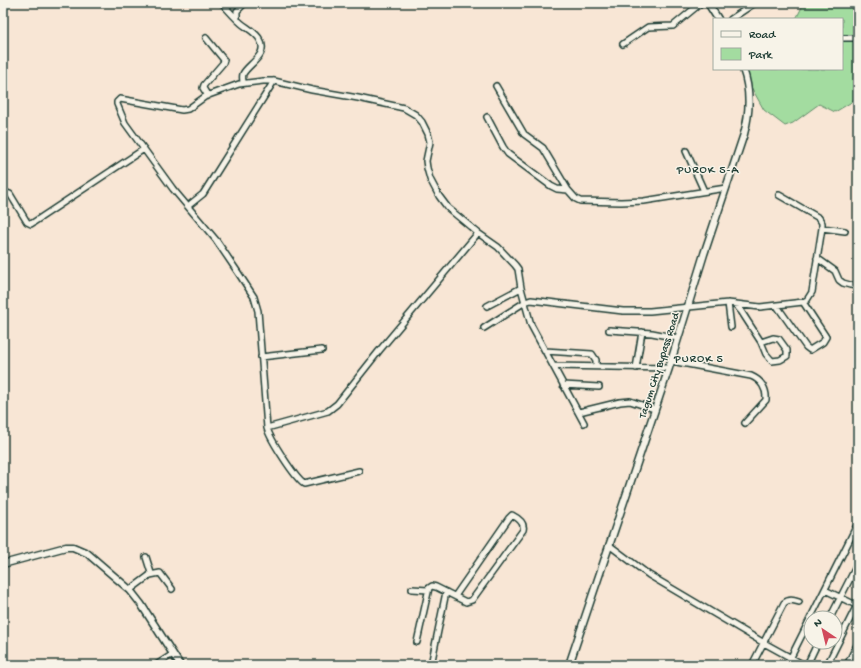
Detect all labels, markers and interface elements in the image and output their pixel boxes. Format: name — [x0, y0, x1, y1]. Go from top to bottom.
legend — [713, 18, 843, 70]
text: Road — [749, 29, 776, 43]
text: Park — [748, 49, 774, 63]
district label: PUROK 5-A — [676, 164, 739, 178]
street label: Tagum City Bypass Road — [637, 310, 683, 421]
district label: PUROK 5 — [673, 353, 724, 367]
north arrow — [803, 610, 843, 650]
text: N — [812, 616, 825, 630]

